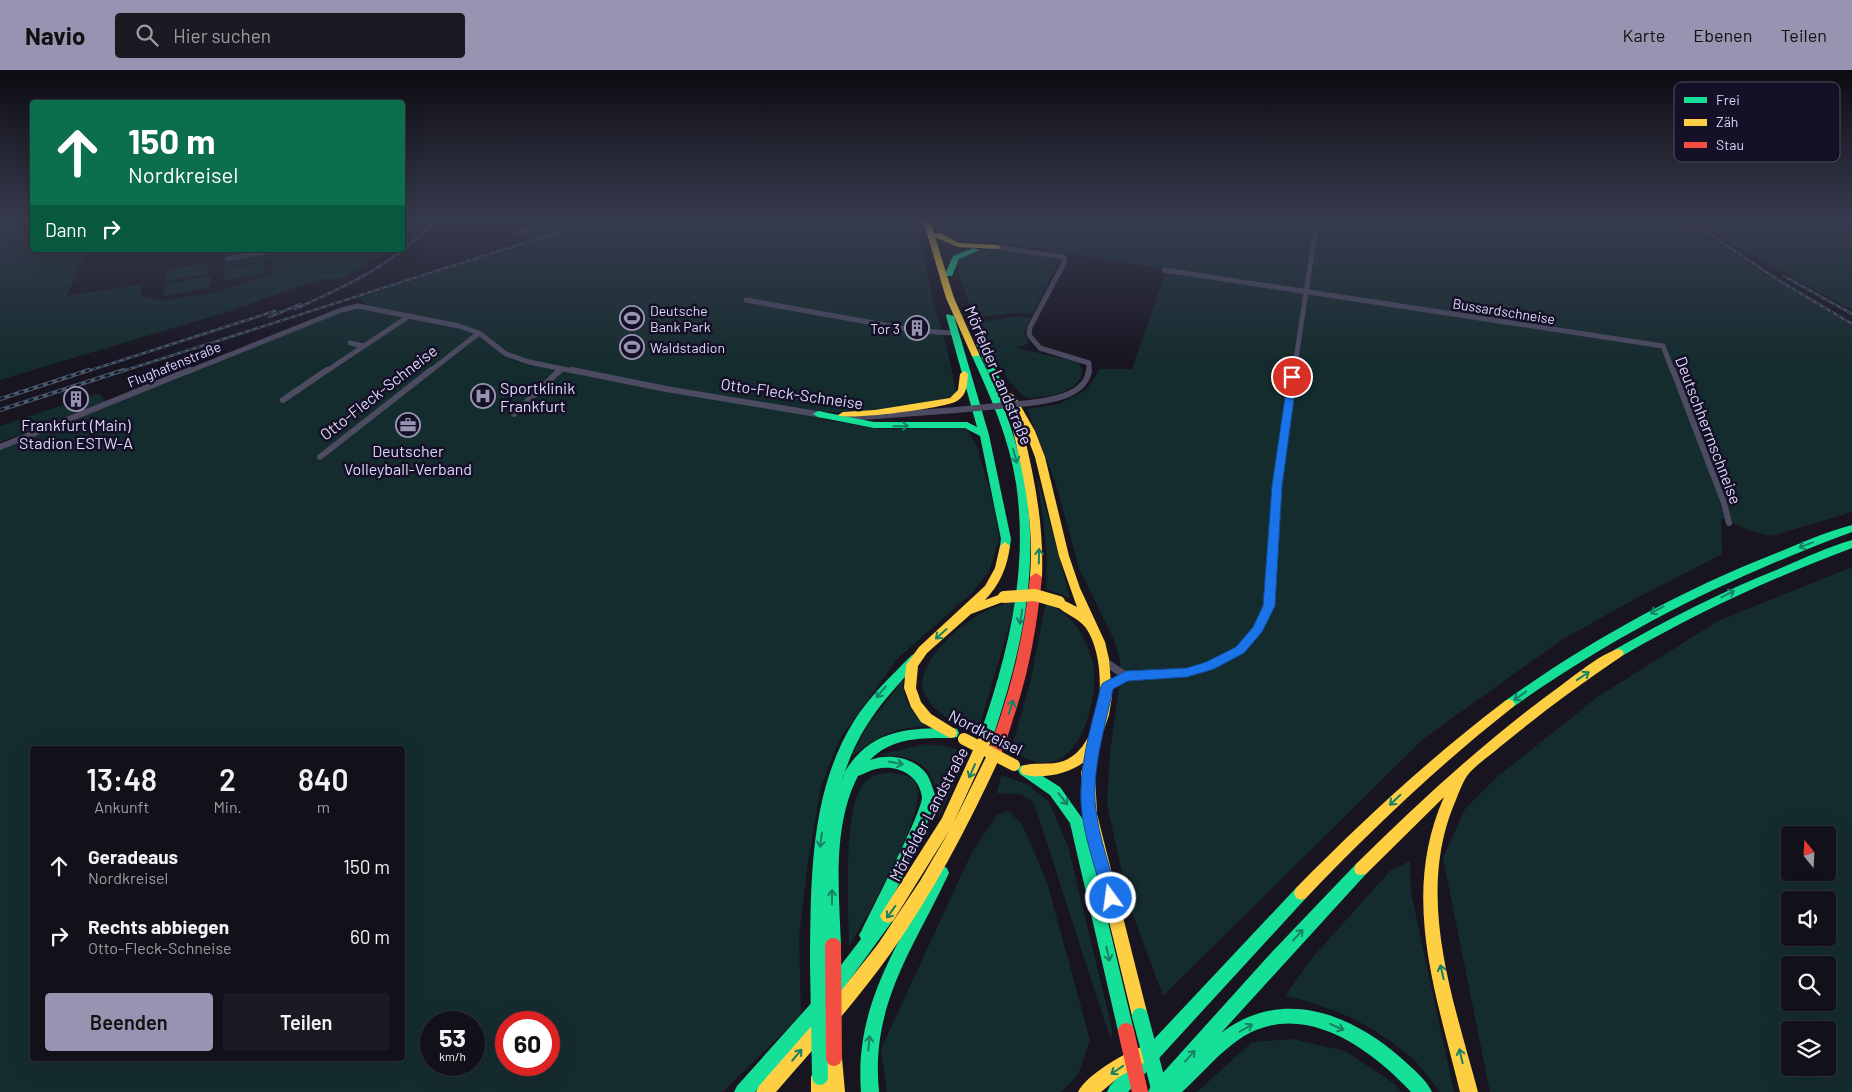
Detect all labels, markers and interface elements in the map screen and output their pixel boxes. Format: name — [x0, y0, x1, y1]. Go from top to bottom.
search box — [115, 13, 465, 58]
text: Navio — [25, 21, 85, 50]
icon: search — [133, 21, 161, 49]
text: Hier suchen — [173, 24, 271, 47]
text: Karte — [1622, 24, 1665, 46]
text: Ebenen — [1693, 24, 1752, 46]
text: Teilen — [1780, 24, 1827, 46]
legend — [1674, 82, 1840, 162]
text: Frei — [1716, 91, 1740, 108]
text: Zäh — [1716, 113, 1738, 130]
text: 150 m — [128, 119, 215, 161]
icon: ahead — [45, 120, 110, 185]
text: Stau — [1716, 136, 1744, 153]
text: Nordkreisel — [128, 161, 238, 187]
icon: right — [97, 215, 125, 243]
text: Dann — [45, 218, 87, 241]
street label: Bussardschneise — [1452, 295, 1556, 327]
place label: Deutsche Bank Park — [650, 302, 711, 335]
street label: Mörfelder Landstraße — [961, 303, 1037, 447]
sports icon: Deutsche Bank Park — [619, 305, 645, 331]
building icon: Tor 3 — [904, 315, 930, 341]
place label: Tor 3 — [870, 320, 900, 337]
sports icon: Waldstadion — [619, 334, 645, 360]
street label: Flughafenstraße — [125, 337, 223, 391]
place label: Waldstadion — [650, 339, 725, 356]
street label: Otto-Fleck-Schneise — [316, 340, 440, 444]
street label: Deutschherrnschneise — [1672, 353, 1746, 507]
pin — [1271, 356, 1313, 398]
icon: arrive — [1278, 363, 1306, 391]
street label: Otto-Fleck-Schneise — [720, 374, 864, 412]
place label: Sportklinik Frankfurt — [500, 378, 575, 415]
hospital icon: Sportklinik Frankfurt — [470, 383, 496, 409]
building icon: Frankfurt (Main) Stadion ESTW-A — [63, 386, 89, 412]
office icon: Deutscher Volleyball-Verband — [395, 412, 421, 438]
place label: Frankfurt (Main) Stadion ESTW-A — [19, 415, 133, 452]
one-way arrow — [892, 421, 908, 431]
place label: Deutscher Volleyball-Verband — [344, 441, 472, 478]
one-way arrow — [1011, 447, 1021, 463]
one-way arrow — [1799, 541, 1814, 550]
one-way arrow — [1034, 548, 1044, 564]
one-way arrow — [1720, 589, 1735, 599]
one-way arrow — [1650, 605, 1665, 615]
one-way arrow — [1016, 608, 1026, 624]
one-way arrow — [934, 628, 947, 640]
one-way arrow — [1575, 671, 1589, 681]
one-way arrow — [876, 685, 887, 698]
one-way arrow — [1513, 691, 1527, 701]
one-way arrow — [1007, 700, 1016, 716]
street label: Nordkreisel — [946, 705, 1026, 759]
street label: Mörfelder Landstraße — [885, 744, 971, 884]
one-way arrow — [888, 759, 904, 768]
text: 13:48 — [86, 761, 157, 797]
text: 2 — [219, 761, 236, 797]
text: 840 — [298, 761, 349, 797]
one-way arrow — [966, 763, 976, 778]
one-way arrow — [1058, 793, 1069, 806]
one-way arrow — [1389, 794, 1402, 806]
text: Ankunft — [94, 797, 149, 816]
text: Min. — [213, 797, 242, 816]
text: m — [317, 797, 330, 816]
north arrow — [1781, 826, 1836, 881]
map controls — [1781, 826, 1836, 1076]
one-way arrow — [816, 832, 826, 848]
text: Geradeaus — [88, 845, 178, 868]
icon: ahead — [45, 852, 73, 880]
text: 150 m — [343, 855, 390, 878]
text: Nordkreisel — [88, 868, 168, 887]
position arrow — [1084, 871, 1136, 923]
one-way arrow — [827, 890, 837, 906]
button: sound — [1781, 891, 1836, 946]
one-way arrow — [886, 905, 896, 919]
text: Rechts abbiegen — [88, 915, 229, 938]
icon: right — [45, 922, 73, 950]
text: 60 m — [350, 925, 390, 948]
one-way arrow — [1293, 929, 1304, 942]
text: Otto-Fleck-Schneise — [88, 938, 232, 957]
one-way arrow — [1104, 946, 1113, 962]
button: search — [1781, 956, 1836, 1011]
one-way arrow — [1437, 964, 1446, 980]
button: Beenden — [45, 993, 213, 1051]
button: Teilen — [223, 993, 390, 1051]
speed limit sign: 60 — [495, 1011, 560, 1076]
button: layers — [1781, 1021, 1836, 1076]
text: 53 — [439, 1022, 466, 1052]
one-way arrow — [1239, 1022, 1253, 1032]
one-way arrow — [1329, 1022, 1344, 1032]
one-way arrow — [864, 1036, 874, 1052]
one-way arrow — [1456, 1048, 1465, 1064]
text: km/h — [439, 1049, 466, 1063]
one-way arrow — [791, 1049, 802, 1062]
one-way arrow — [1184, 1049, 1195, 1062]
one-way arrow — [1110, 1065, 1124, 1075]

